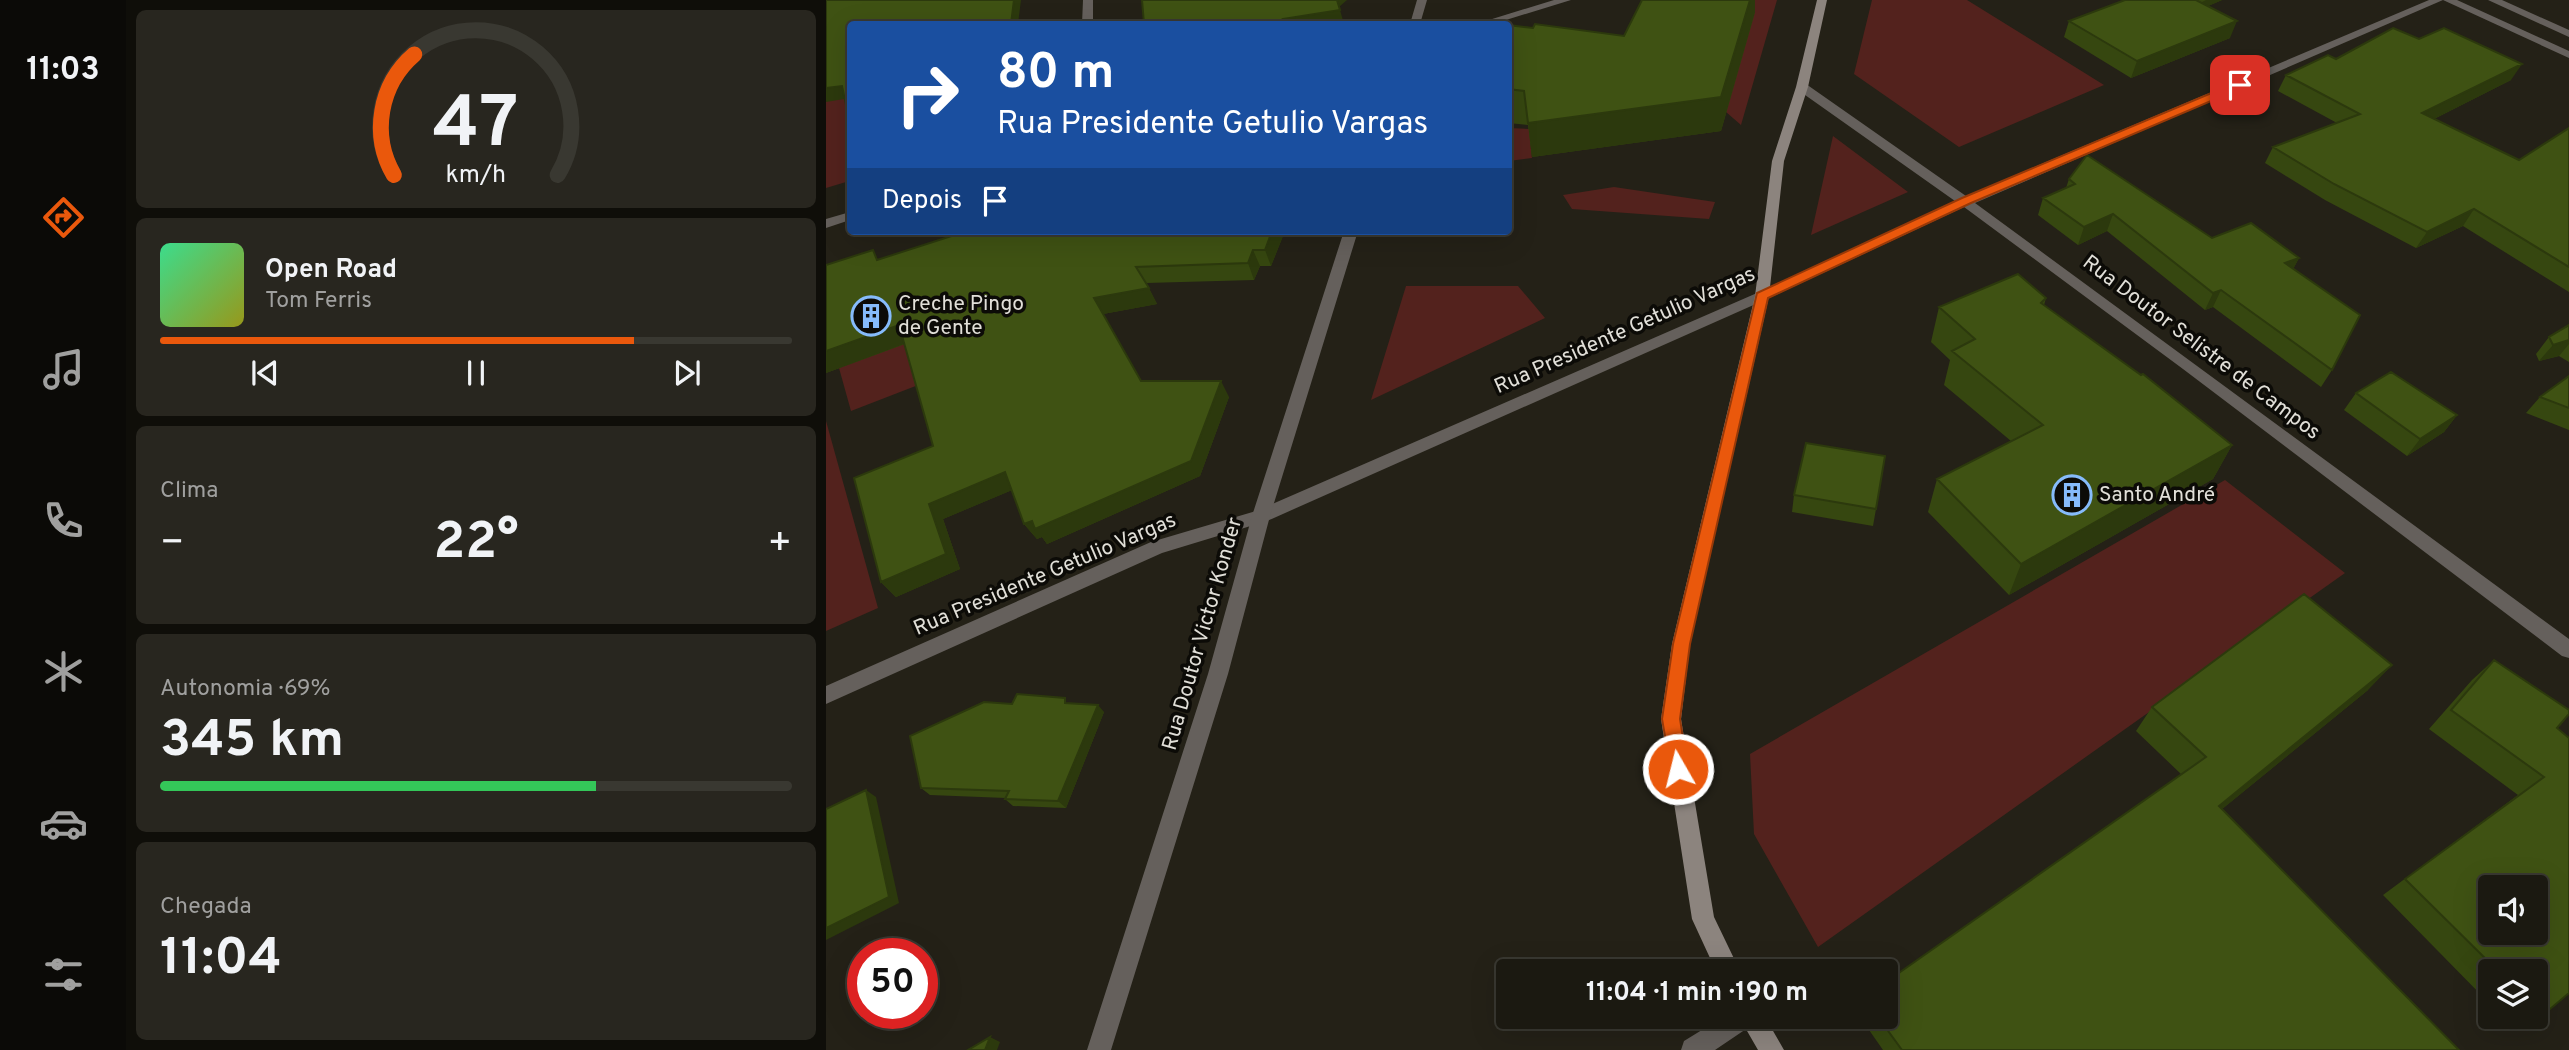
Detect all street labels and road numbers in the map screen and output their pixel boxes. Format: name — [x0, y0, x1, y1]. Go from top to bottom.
street label: Rua Doutor Selistre de Campos — [2077, 250, 2325, 446]
street label: Rua Presidente Getulio Vargas — [1490, 261, 1760, 401]
street label: Rua Presidente Getulio Vargas — [909, 507, 1181, 643]
street label: Rua Doutor Victor Konder — [1157, 514, 1249, 754]

